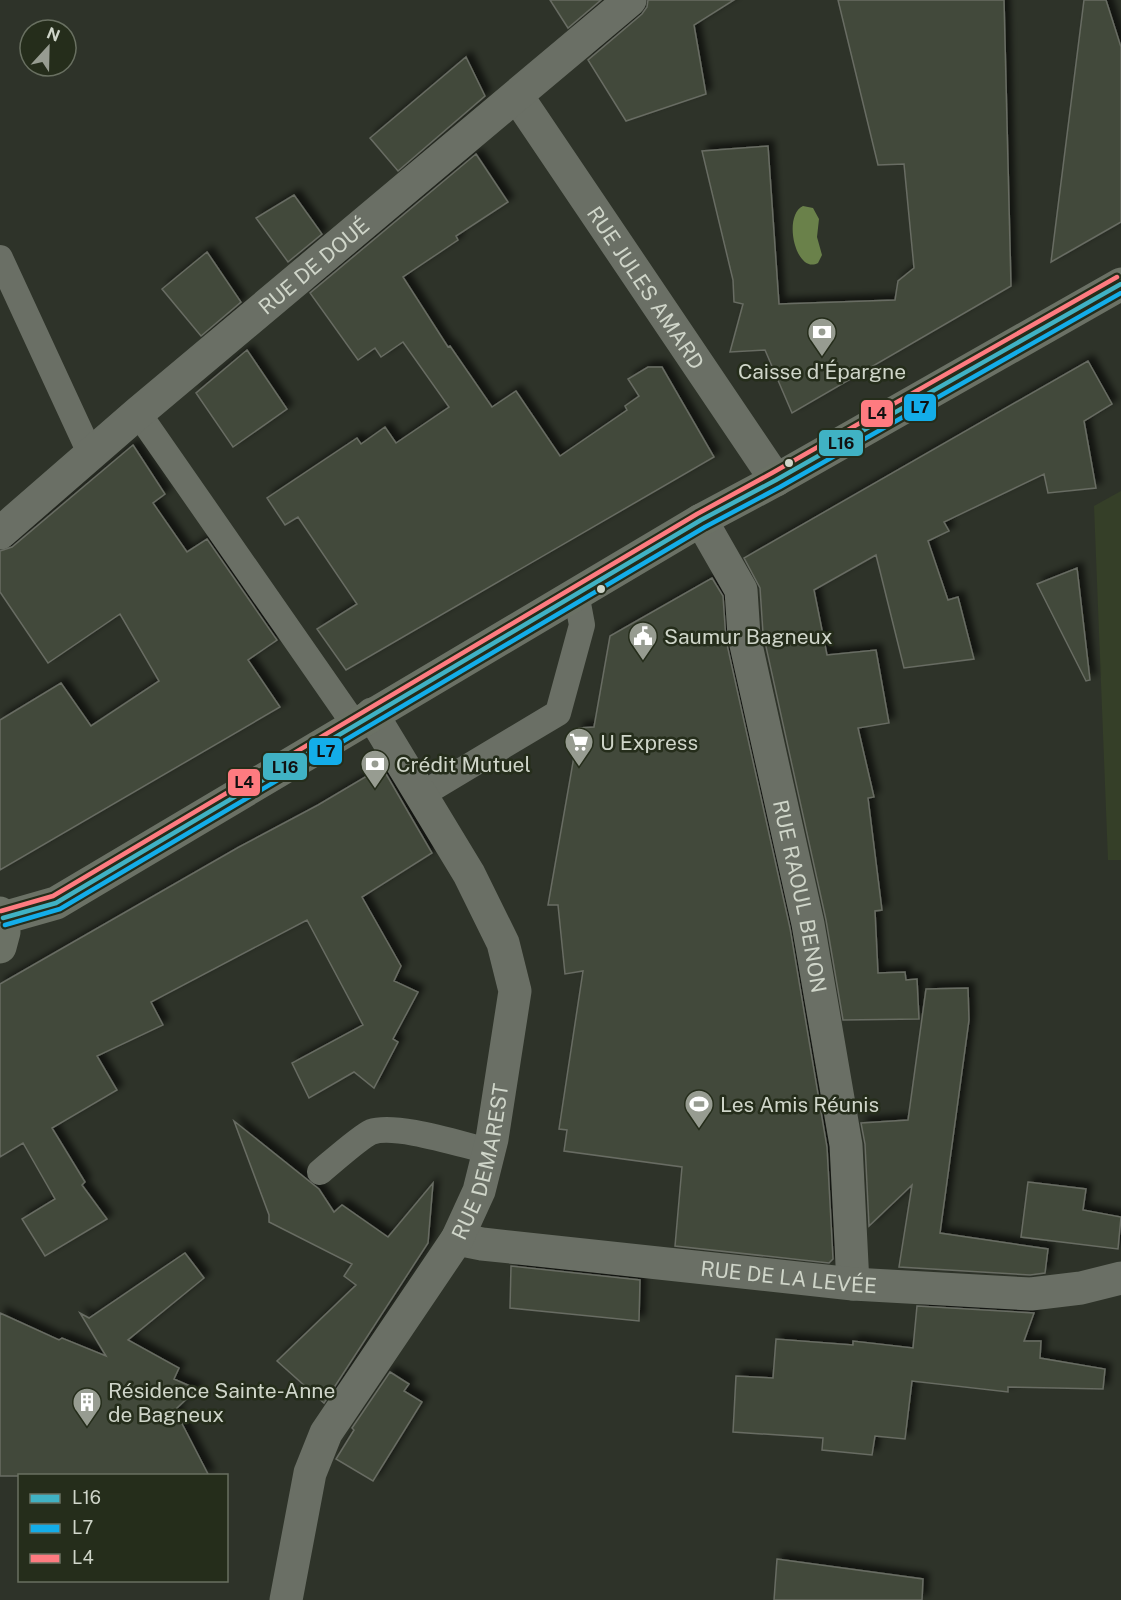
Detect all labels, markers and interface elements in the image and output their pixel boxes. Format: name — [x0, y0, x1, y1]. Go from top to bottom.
north arrow — [18, 18, 78, 78]
text: N — [44, 23, 63, 46]
street label: RUE JULES AMARD — [582, 201, 710, 374]
street label: RUE DE DOUÉ — [253, 212, 374, 319]
bank icon: Caisse d'Épargne — [806, 316, 838, 358]
place label: Caisse d'Épargne — [738, 359, 906, 384]
line badge: L7 — [903, 393, 937, 422]
text: L7 — [910, 398, 930, 417]
line badge: L4 — [860, 399, 894, 428]
text: L4 — [867, 404, 887, 423]
line badge: L16 — [818, 429, 864, 457]
text: L16 — [828, 434, 854, 453]
unlabelled marker — [783, 457, 795, 469]
unlabelled marker — [595, 583, 607, 595]
public building icon: Saumur Bagneux — [627, 620, 659, 662]
place label: Saumur Bagneux — [664, 624, 833, 649]
supermarket icon: U Express — [563, 726, 595, 768]
place label: U Express — [600, 730, 698, 755]
line badge: L7 — [308, 737, 343, 766]
text: L7 — [316, 742, 336, 761]
bank icon: Crédit Mutuel — [359, 748, 391, 790]
line badge: L16 — [262, 752, 308, 781]
place label: Crédit Mutuel — [396, 752, 531, 777]
text: L16 — [272, 758, 298, 777]
line badge: L4 — [227, 768, 261, 797]
text: L4 — [234, 773, 254, 792]
street label: RUE RAOUL BENON — [768, 797, 832, 995]
street label: RUE DEMAREST — [446, 1082, 513, 1243]
sports icon: Les Amis Réunis — [683, 1088, 715, 1130]
place label: Les Amis Réunis — [720, 1092, 879, 1117]
street label: RUE DE LA LEVÉE — [699, 1255, 878, 1298]
place label: Résidence Sainte-Anne de Bagneux — [108, 1378, 335, 1427]
building icon: Résidence Sainte-Anne de Bagneux — [71, 1386, 103, 1428]
legend — [18, 1474, 228, 1582]
text: L16 — [72, 1487, 101, 1508]
text: L7 — [72, 1517, 93, 1538]
text: L4 — [72, 1547, 94, 1568]

